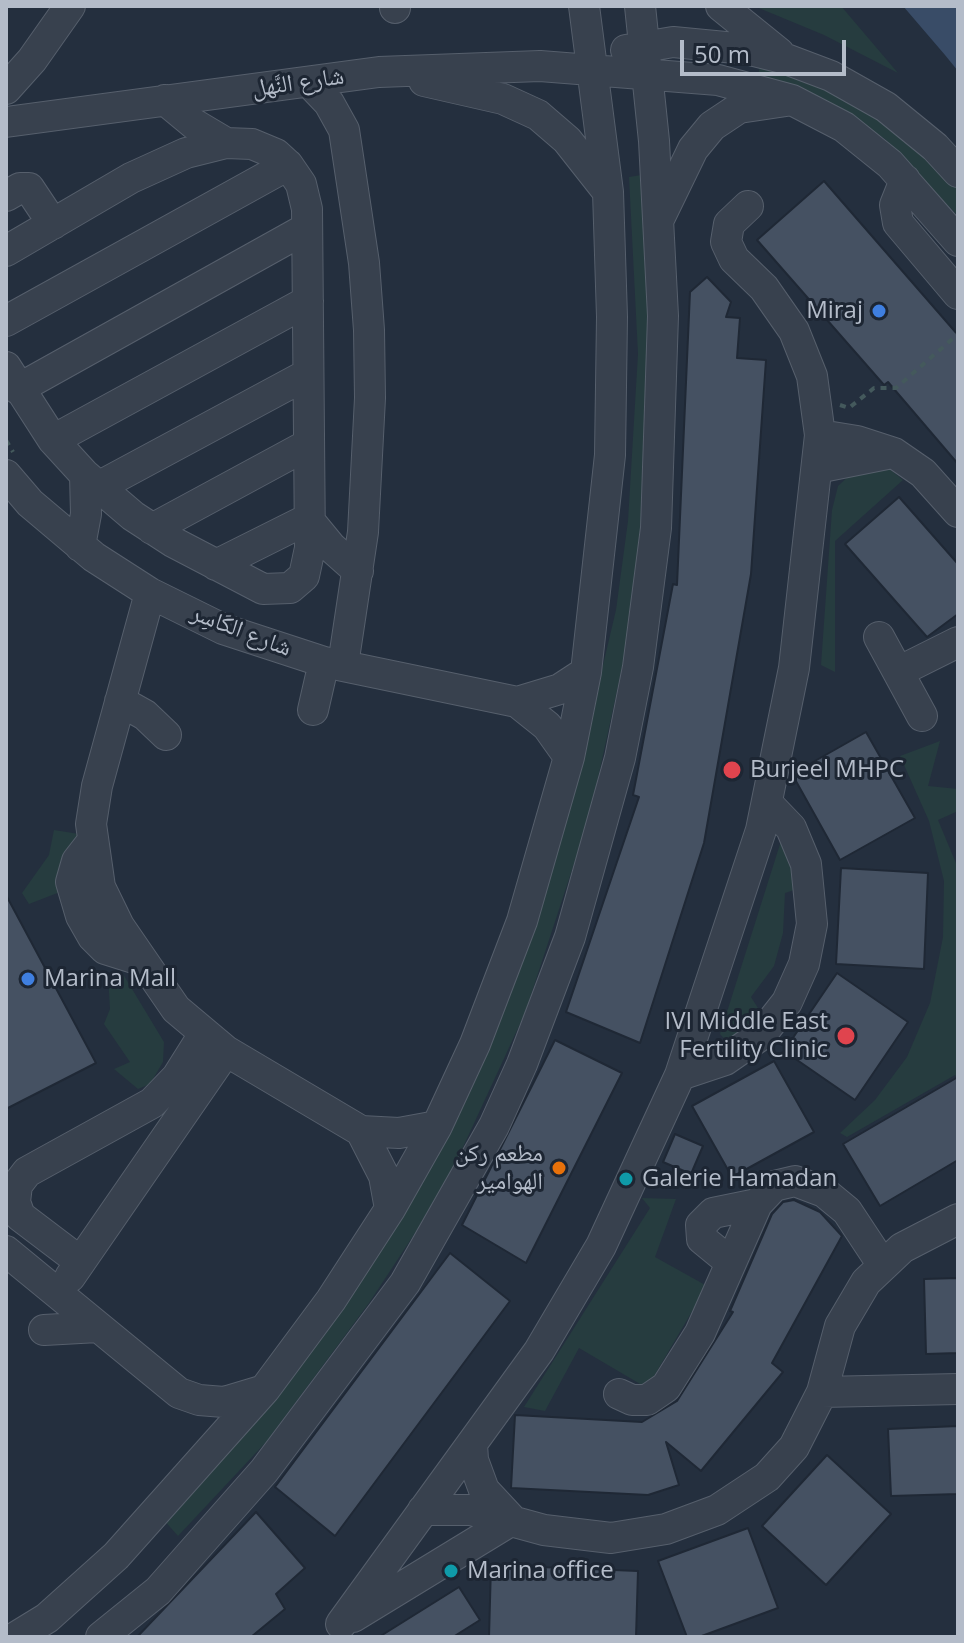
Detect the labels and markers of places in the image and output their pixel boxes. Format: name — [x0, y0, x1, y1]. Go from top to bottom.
place label: Miraj — [806, 297, 863, 325]
marker: Miraj — [870, 302, 888, 320]
place label: Burjeel MHPC — [750, 756, 904, 784]
marker: Burjeel MHPC — [721, 759, 743, 781]
place label: Marina Mall — [44, 965, 176, 993]
marker: Marina Mall — [19, 970, 37, 988]
place label: IVI Middle East Fertility Clinic — [665, 1008, 828, 1064]
marker: IVI Middle East Fertility Clinic — [835, 1025, 857, 1047]
place label: مطعم ركن الهوامير — [455, 1140, 543, 1196]
marker: مطعم ركن الهوامير — [550, 1159, 568, 1177]
place label: Galerie Hamadan — [642, 1165, 837, 1193]
marker: Galerie Hamadan — [617, 1170, 635, 1188]
place label: Marina office — [467, 1557, 614, 1585]
marker: Marina office — [442, 1562, 460, 1580]

